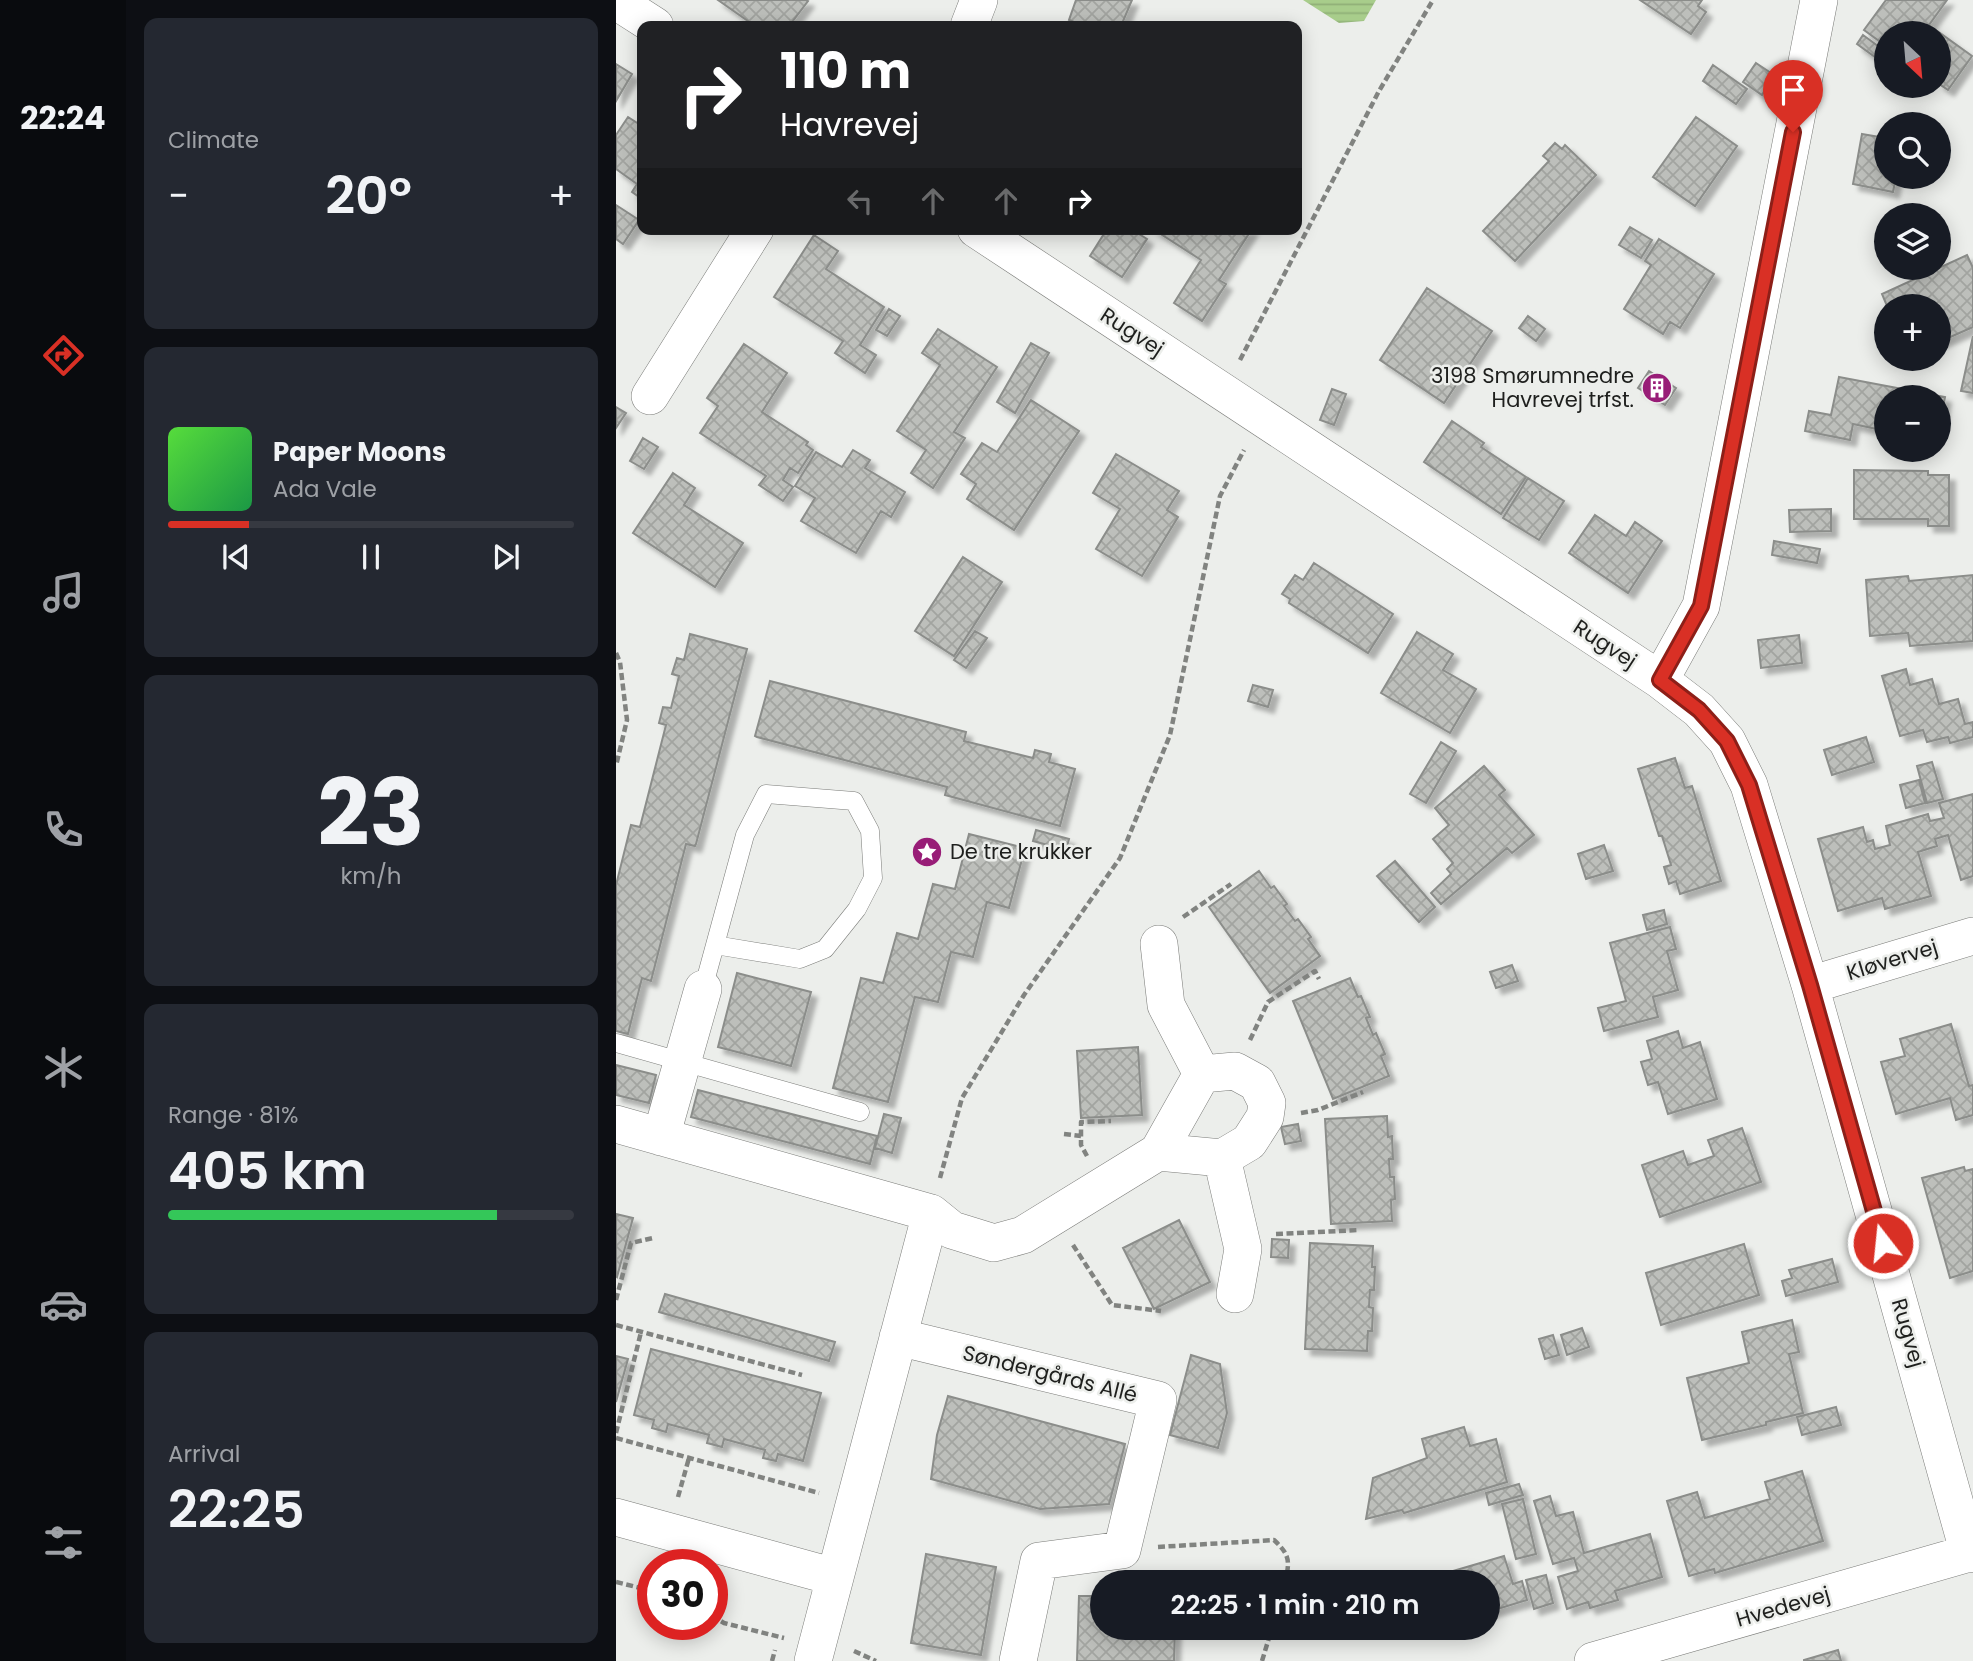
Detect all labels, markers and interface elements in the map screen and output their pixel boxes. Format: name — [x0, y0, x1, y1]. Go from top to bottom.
north arrow — [1874, 21, 1951, 98]
map controls — [1874, 21, 1951, 462]
text: 110 m — [780, 37, 911, 105]
icon: right — [665, 49, 756, 140]
pin — [1763, 60, 1823, 132]
icon: arrive — [1774, 71, 1812, 109]
text: 22:24 — [20, 95, 106, 140]
text: Havrevej — [780, 102, 919, 147]
button: search — [1874, 112, 1951, 189]
text: Climate — [168, 124, 259, 156]
text: 20° — [325, 159, 412, 232]
text: − — [168, 169, 189, 222]
text: + — [548, 169, 574, 222]
icon: left — [841, 182, 879, 220]
icon: ahead — [914, 182, 952, 220]
icon: ahead — [987, 182, 1025, 220]
icon: right — [1060, 182, 1098, 220]
button: layers — [1874, 203, 1951, 280]
button: + — [1874, 294, 1951, 371]
street label: Rugvej — [1095, 300, 1170, 363]
icon: directions — [39, 331, 88, 380]
place label: 3198 Smørumnedre Havrevej trfst. — [1431, 361, 1634, 414]
building icon: 3198 Smørumnedre Havrevej trfst. — [1640, 371, 1674, 405]
button: − — [1874, 385, 1951, 462]
text: Paper Moons — [273, 434, 446, 470]
text: Ada Vale — [273, 473, 377, 505]
icon: previous — [217, 538, 255, 576]
icon: pause — [352, 538, 390, 576]
icon: next — [487, 538, 525, 576]
icon: music — [39, 568, 88, 617]
street label: Rugvej — [1568, 612, 1643, 675]
text: 23 — [317, 749, 425, 877]
icon: phone — [39, 805, 88, 854]
place icon: De tre krukker — [910, 835, 944, 869]
place label: De tre krukker — [950, 837, 1092, 866]
text: km/h — [340, 860, 402, 892]
street label: Kløvervej — [1843, 932, 1941, 987]
icon: climate — [39, 1043, 88, 1092]
text: Range · 81% — [168, 1099, 299, 1131]
text: 405 km — [168, 1134, 367, 1207]
position arrow — [1846, 1206, 1920, 1280]
icon: car — [39, 1280, 88, 1329]
street label: Rugvej — [1885, 1295, 1932, 1371]
street label: Søndergårds Allé — [960, 1338, 1140, 1409]
text: Arrival — [168, 1438, 240, 1470]
text: 22:25 — [168, 1473, 305, 1546]
icon: filters — [39, 1518, 88, 1567]
speed limit sign: 30 — [637, 1549, 728, 1640]
street label: Hvedevej — [1732, 1579, 1833, 1634]
text: 22:25 · 1 min · 210 m — [1171, 1587, 1419, 1623]

